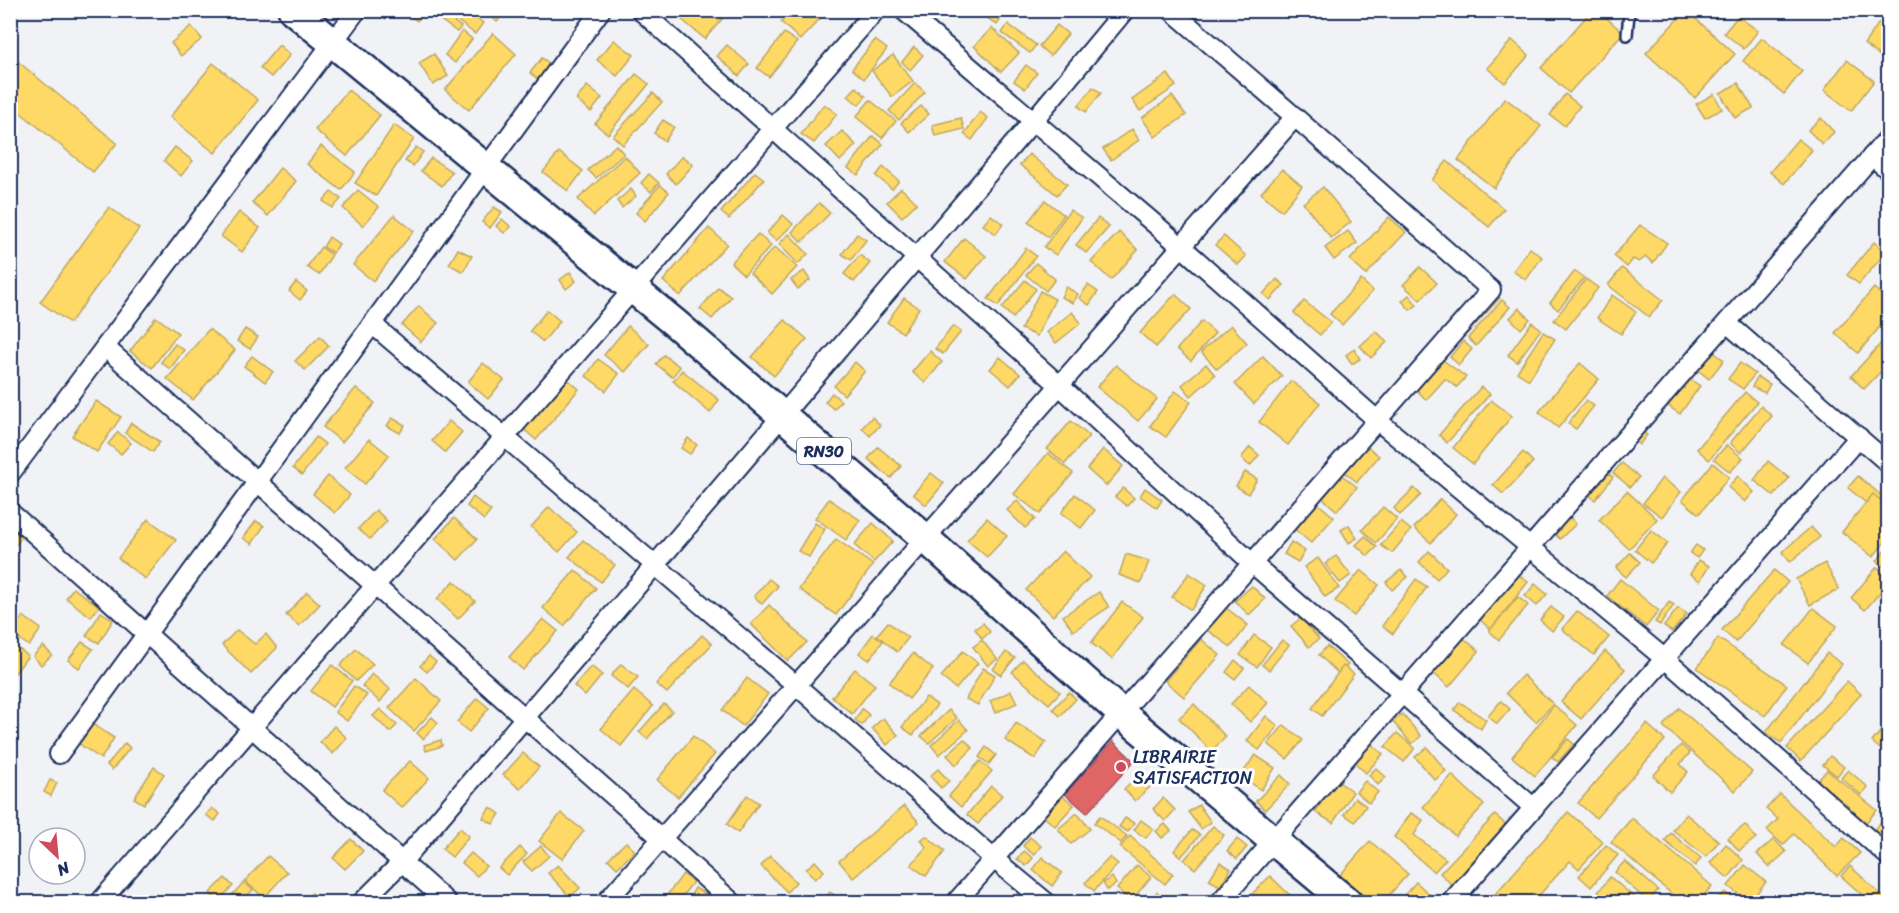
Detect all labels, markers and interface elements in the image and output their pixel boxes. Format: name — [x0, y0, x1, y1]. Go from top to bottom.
road number: RN30 — [797, 438, 851, 464]
place label: LIBRAIRIE SATISFACTION — [1133, 741, 1253, 794]
marker: LIBRAIRIE SATISFACTION — [1114, 760, 1128, 774]
north arrow — [27, 826, 87, 886]
text: N — [51, 853, 76, 885]

